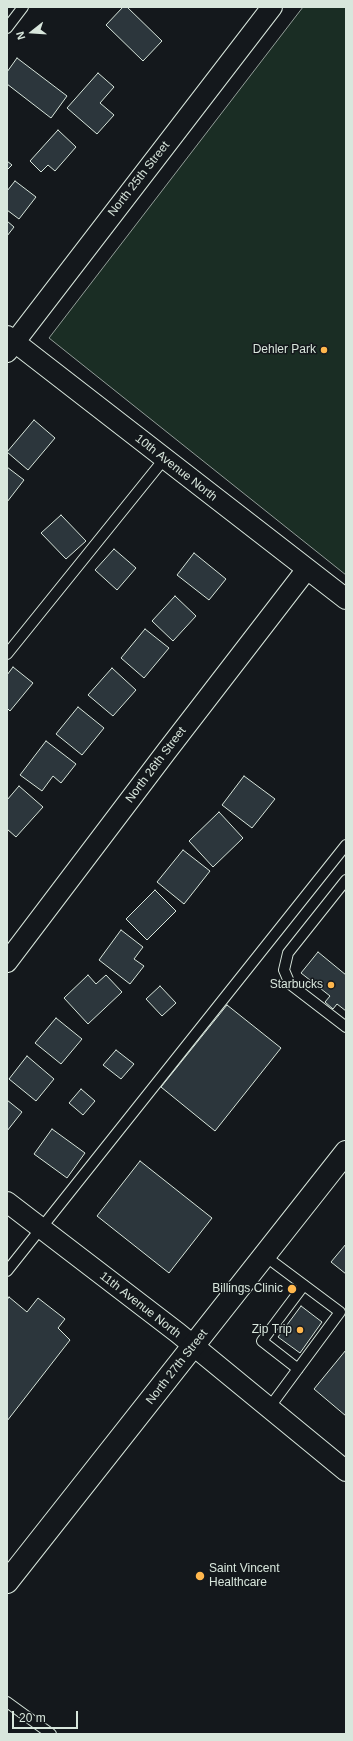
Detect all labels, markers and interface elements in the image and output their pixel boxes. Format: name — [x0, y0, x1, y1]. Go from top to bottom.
north arrow — [12, 12, 52, 52]
text: N — [14, 30, 27, 41]
street label: North 25th Street — [105, 139, 173, 219]
place label: Dehler Park — [253, 343, 316, 357]
marker: Dehler Park — [319, 345, 329, 355]
street label: 10th Avenue North — [132, 432, 220, 504]
street label: North 26th Street — [123, 724, 189, 806]
place label: Starbucks — [270, 978, 323, 992]
marker: Starbucks — [326, 980, 336, 990]
street label: 11th Avenue North — [97, 1269, 183, 1341]
place label: Billings Clinic — [212, 1282, 283, 1296]
marker: Billings Clinic — [286, 1283, 298, 1295]
place label: Zip Trip — [252, 1323, 292, 1337]
marker: Zip Trip — [295, 1325, 305, 1335]
street label: North 27th Street — [143, 1327, 211, 1407]
place label: Saint Vincent Healthcare — [209, 1562, 279, 1590]
marker: Saint Vincent Healthcare — [194, 1570, 206, 1582]
scale bar — [14, 1703, 80, 1729]
text: 20 m — [19, 1711, 46, 1725]

